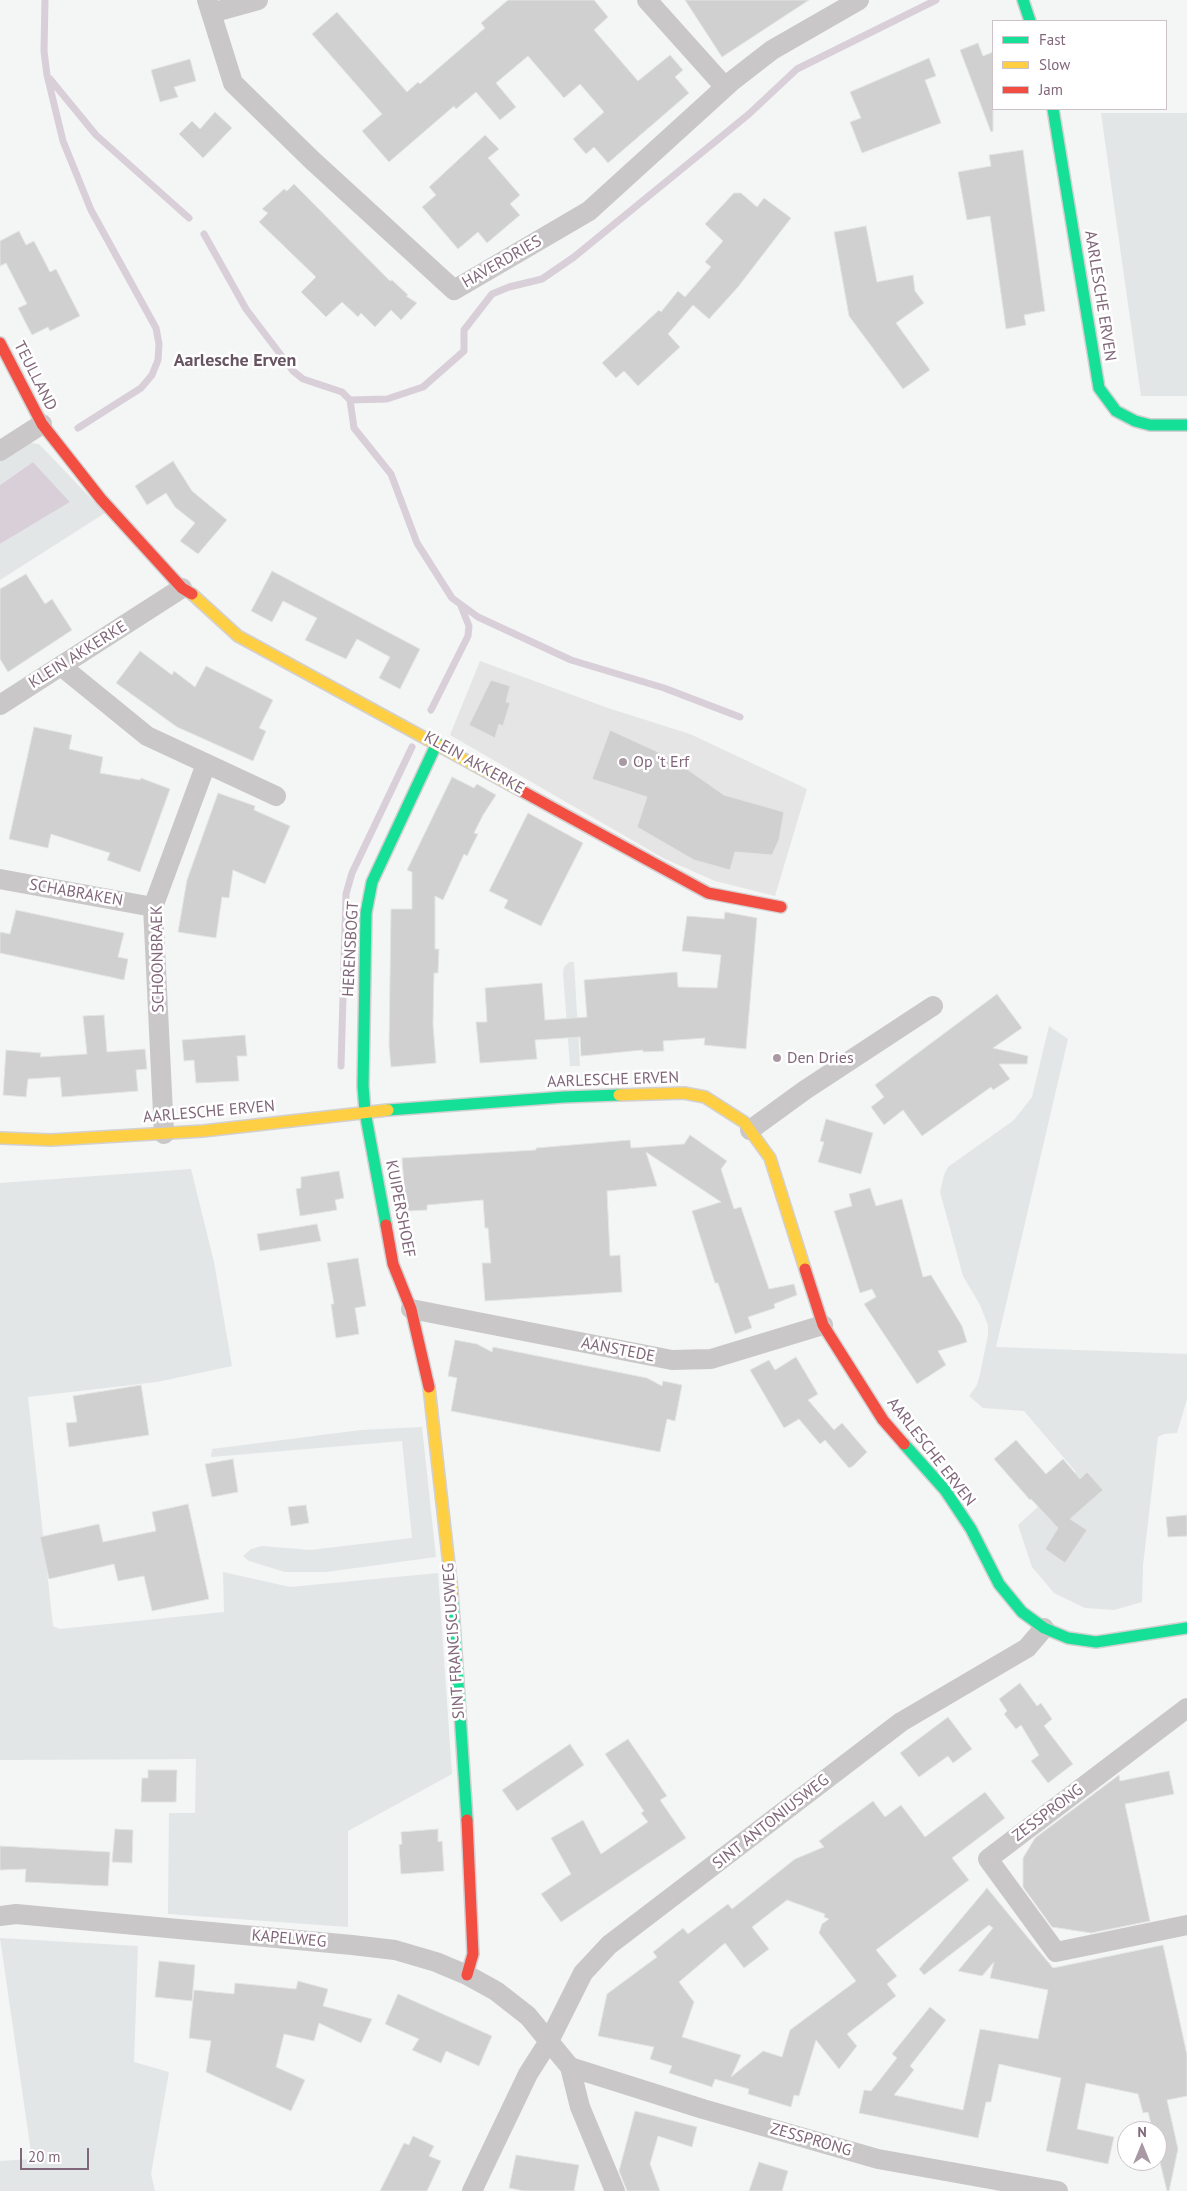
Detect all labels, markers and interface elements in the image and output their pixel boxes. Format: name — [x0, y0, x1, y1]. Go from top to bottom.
legend — [992, 20, 1167, 110]
text: Fast — [1039, 30, 1066, 49]
text: Slow — [1039, 55, 1070, 74]
text: Jam — [1039, 80, 1063, 99]
street label: AARLESCHE ERVEN — [1080, 229, 1120, 363]
street label: HAVERDRIES — [459, 232, 545, 292]
street label: TEULLAND — [9, 338, 61, 414]
district label: Aarlesche Erven — [174, 350, 296, 372]
street label: KLEIN AKKERKE — [26, 617, 130, 693]
street label: KLEIN AKKERKE — [421, 728, 527, 798]
place label: Op 't Erf — [633, 752, 689, 772]
marker: Op 't Erf — [617, 756, 629, 768]
street label: SCHABRAKEN — [28, 875, 124, 911]
street label: HERENSBOGT — [339, 901, 363, 997]
street label: SCHOONBRAEK — [147, 905, 169, 1013]
place label: Den Dries — [787, 1048, 854, 1068]
marker: Den Dries — [771, 1052, 783, 1064]
street label: AARLESCHE ERVEN — [547, 1068, 679, 1092]
street label: AARLESCHE ERVEN — [142, 1097, 276, 1127]
street label: KUIPERSHOEF — [381, 1159, 419, 1259]
street label: AANSTEDE — [580, 1333, 656, 1367]
street label: AARLESCHE ERVEN — [883, 1394, 979, 1510]
street label: SINT FRANCISCUSWEG — [439, 1562, 469, 1720]
street label: SINT ANTONIUSWEG — [709, 1771, 833, 1873]
street label: ZESSPRONG — [1009, 1780, 1087, 1846]
street label: KAPELWEG — [251, 1926, 327, 1952]
street label: ZESSPRONG — [768, 2119, 854, 2161]
north arrow — [1117, 2121, 1167, 2171]
text: N — [1137, 2123, 1147, 2141]
scale bar — [22, 2138, 91, 2170]
text: 20 m — [28, 2147, 61, 2166]

